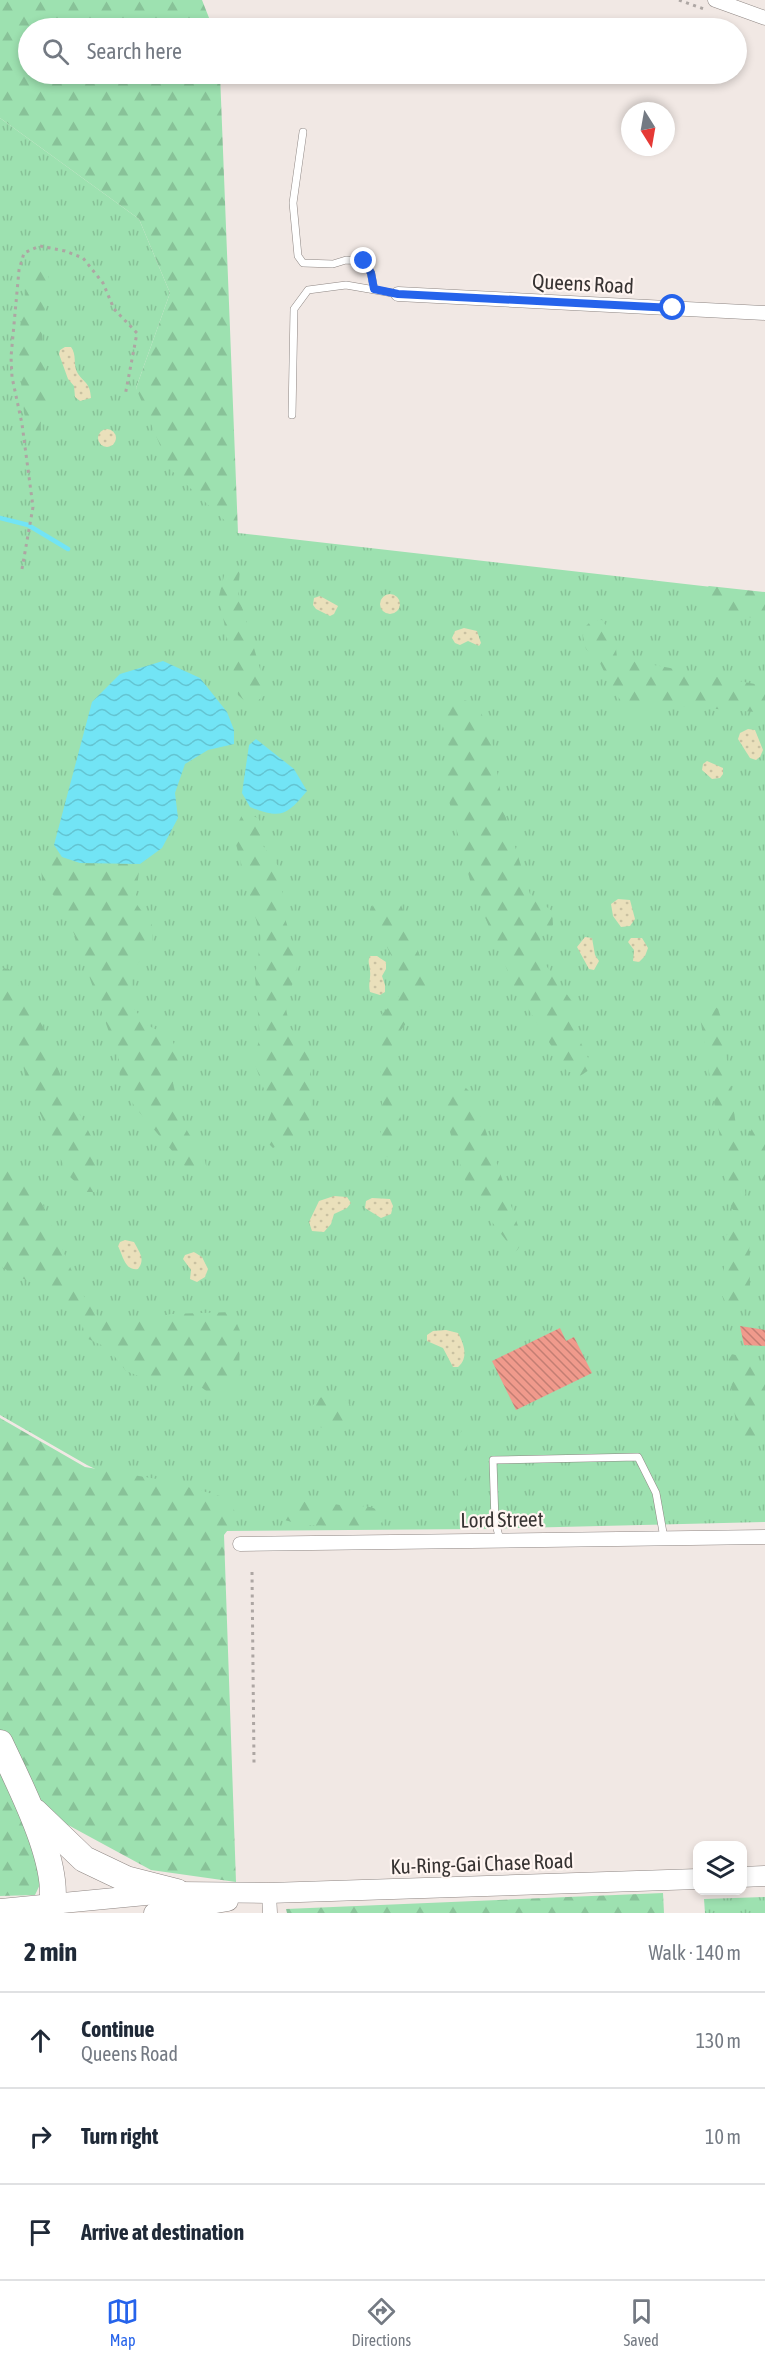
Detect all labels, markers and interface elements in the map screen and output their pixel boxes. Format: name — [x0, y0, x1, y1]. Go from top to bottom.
search box — [18, 18, 747, 84]
icon: search — [39, 35, 72, 68]
text: Search here — [87, 38, 182, 64]
north arrow — [621, 102, 675, 156]
route end — [350, 247, 376, 273]
street label: Queens Road — [531, 268, 635, 298]
route start — [659, 294, 685, 320]
street label: Lord Street — [460, 1506, 544, 1532]
map controls — [693, 1841, 747, 1895]
button: layers — [693, 1841, 747, 1895]
street label: Ku-Ring-Gai Chase Road — [390, 1848, 574, 1878]
text: 2 min — [24, 1937, 77, 1967]
text: Walk · 140 m — [649, 1941, 741, 1964]
text: Continue — [81, 2016, 155, 2042]
icon: ahead — [24, 2024, 57, 2057]
text: 130 m — [696, 2029, 741, 2052]
text: Queens Road — [81, 2042, 178, 2065]
icon: right — [24, 2120, 57, 2153]
text: Turn right — [81, 2123, 158, 2149]
text: 10 m — [705, 2125, 741, 2148]
icon: arrive — [24, 2216, 57, 2249]
text: Arrive at destination — [81, 2219, 244, 2245]
tab: Map — [106, 2295, 139, 2349]
tab: Directions — [351, 2295, 411, 2349]
tab: Saved — [623, 2295, 659, 2349]

